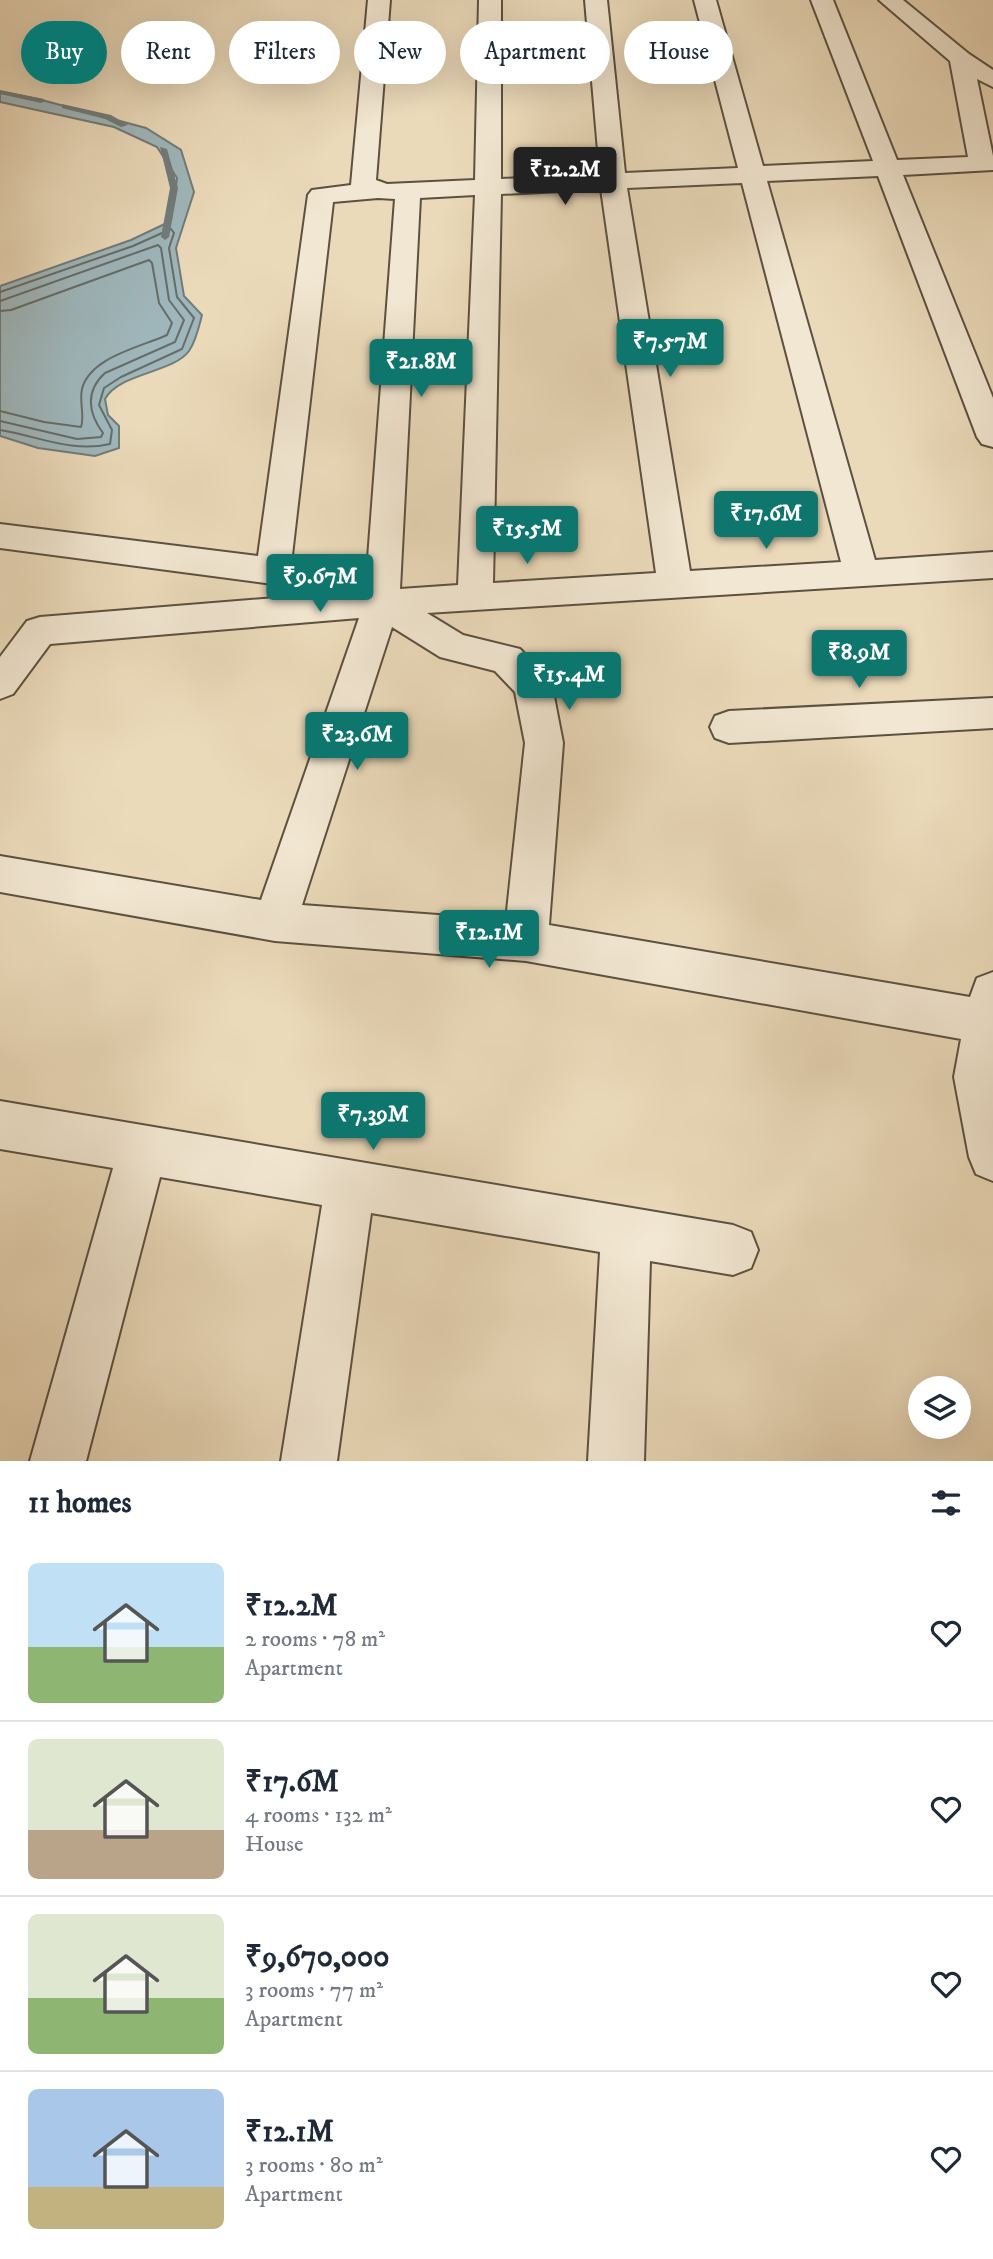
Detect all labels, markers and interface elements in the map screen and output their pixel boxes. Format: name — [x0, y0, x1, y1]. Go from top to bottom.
chip: Buy — [21, 21, 107, 84]
chip: Rent — [121, 21, 215, 84]
chip: Filters — [229, 21, 340, 84]
chip: New — [354, 21, 446, 84]
chip: Apartment — [460, 21, 610, 84]
chip: House — [624, 21, 733, 84]
pin: ₹12.2M — [508, 148, 622, 207]
text: ₹12.2M — [529, 155, 601, 184]
pin: ₹7.57M — [613, 320, 727, 379]
text: ₹7.57M — [633, 327, 707, 356]
pin: ₹21.8M — [364, 340, 478, 399]
text: ₹21.8M — [386, 347, 456, 376]
pin: ₹17.6M — [709, 491, 823, 551]
text: ₹17.6M — [730, 499, 802, 528]
pin: ₹15.5M — [470, 506, 584, 566]
text: ₹15.5M — [492, 514, 562, 543]
pin: ₹9.67M — [263, 554, 377, 614]
text: ₹9.67M — [282, 562, 358, 591]
pin: ₹8.9M — [810, 630, 908, 690]
text: ₹8.9M — [828, 638, 890, 667]
pin: ₹15.4M — [512, 652, 626, 712]
text: ₹15.4M — [533, 660, 605, 689]
pin: ₹23.6M — [300, 712, 414, 772]
text: ₹23.6M — [321, 720, 393, 749]
pin: ₹12.1M — [432, 911, 546, 970]
text: ₹12.1M — [455, 918, 523, 947]
pin: ₹7.39M — [316, 1092, 430, 1152]
text: ₹7.39M — [337, 1100, 409, 1129]
map controls — [908, 1376, 971, 1439]
button: layers — [908, 1376, 971, 1439]
icon: filters — [927, 1484, 965, 1522]
text: 11 homes — [28, 1485, 132, 1522]
text: ₹12.2M — [245, 1588, 338, 1625]
icon: home — [84, 1591, 168, 1675]
icon: heart — [927, 1614, 965, 1652]
text: 2 rooms · 78 m² — [245, 1625, 385, 1654]
text: Apartment — [245, 1654, 343, 1683]
text: ₹17.6M — [245, 1764, 339, 1801]
icon: home — [84, 1767, 168, 1851]
icon: heart — [927, 1790, 965, 1828]
text: 4 rooms · 132 m² — [245, 1801, 392, 1830]
text: House — [245, 1830, 303, 1859]
text: ₹9,670,000 — [245, 1939, 389, 1976]
icon: home — [84, 1942, 168, 2026]
icon: heart — [927, 1965, 965, 2003]
text: 3 rooms · 77 m² — [245, 1976, 383, 2005]
text: Apartment — [245, 2005, 343, 2034]
text: ₹12.1M — [245, 2114, 334, 2151]
icon: home — [84, 2117, 168, 2201]
icon: heart — [927, 2140, 965, 2178]
text: 3 rooms · 80 m² — [245, 2151, 383, 2180]
text: Apartment — [245, 2180, 343, 2209]

